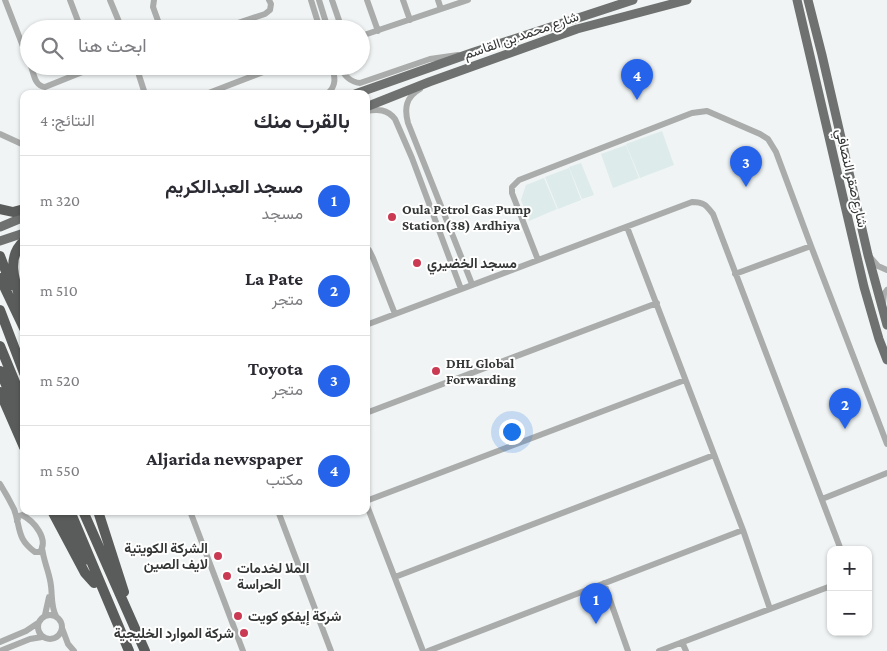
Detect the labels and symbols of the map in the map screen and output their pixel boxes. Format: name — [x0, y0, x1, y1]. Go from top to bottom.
street label: شارع محمد بن القاسم — [461, 8, 582, 65]
pin: 4 — [621, 59, 653, 100]
street label: شارع صقر النصافي — [829, 127, 871, 230]
pin: 3 — [730, 146, 762, 187]
place label: Oula Petrol Gas Pump Station(38) Ardhiya — [402, 201, 531, 234]
marker: Oula Petrol Gas Pump Station(38) Ardhiya — [386, 211, 398, 223]
place label: مسجد الخضيري — [427, 255, 517, 275]
marker: مسجد الخضيري — [411, 257, 423, 269]
place label: DHL Global Forwarding — [446, 355, 516, 387]
marker: DHL Global Forwarding — [430, 365, 442, 377]
pin: 2 — [829, 388, 861, 429]
your location — [499, 419, 525, 445]
place label: الشركة الكويتية لايف الصين — [124, 540, 208, 573]
marker: الشركة الكويتية لايف الصين — [212, 550, 224, 562]
place label: الملا لخدمات الحراسة — [237, 560, 309, 593]
marker: الملا لخدمات الحراسة — [221, 570, 233, 582]
pin: 1 — [580, 583, 612, 624]
place label: شركة إيفكو كويت — [248, 608, 342, 626]
marker: شركة إيفكو كويت — [232, 610, 244, 622]
place label: شركة الموارد الخليجية — [114, 625, 234, 642]
marker: شركة الموارد الخليجية — [238, 627, 250, 639]

